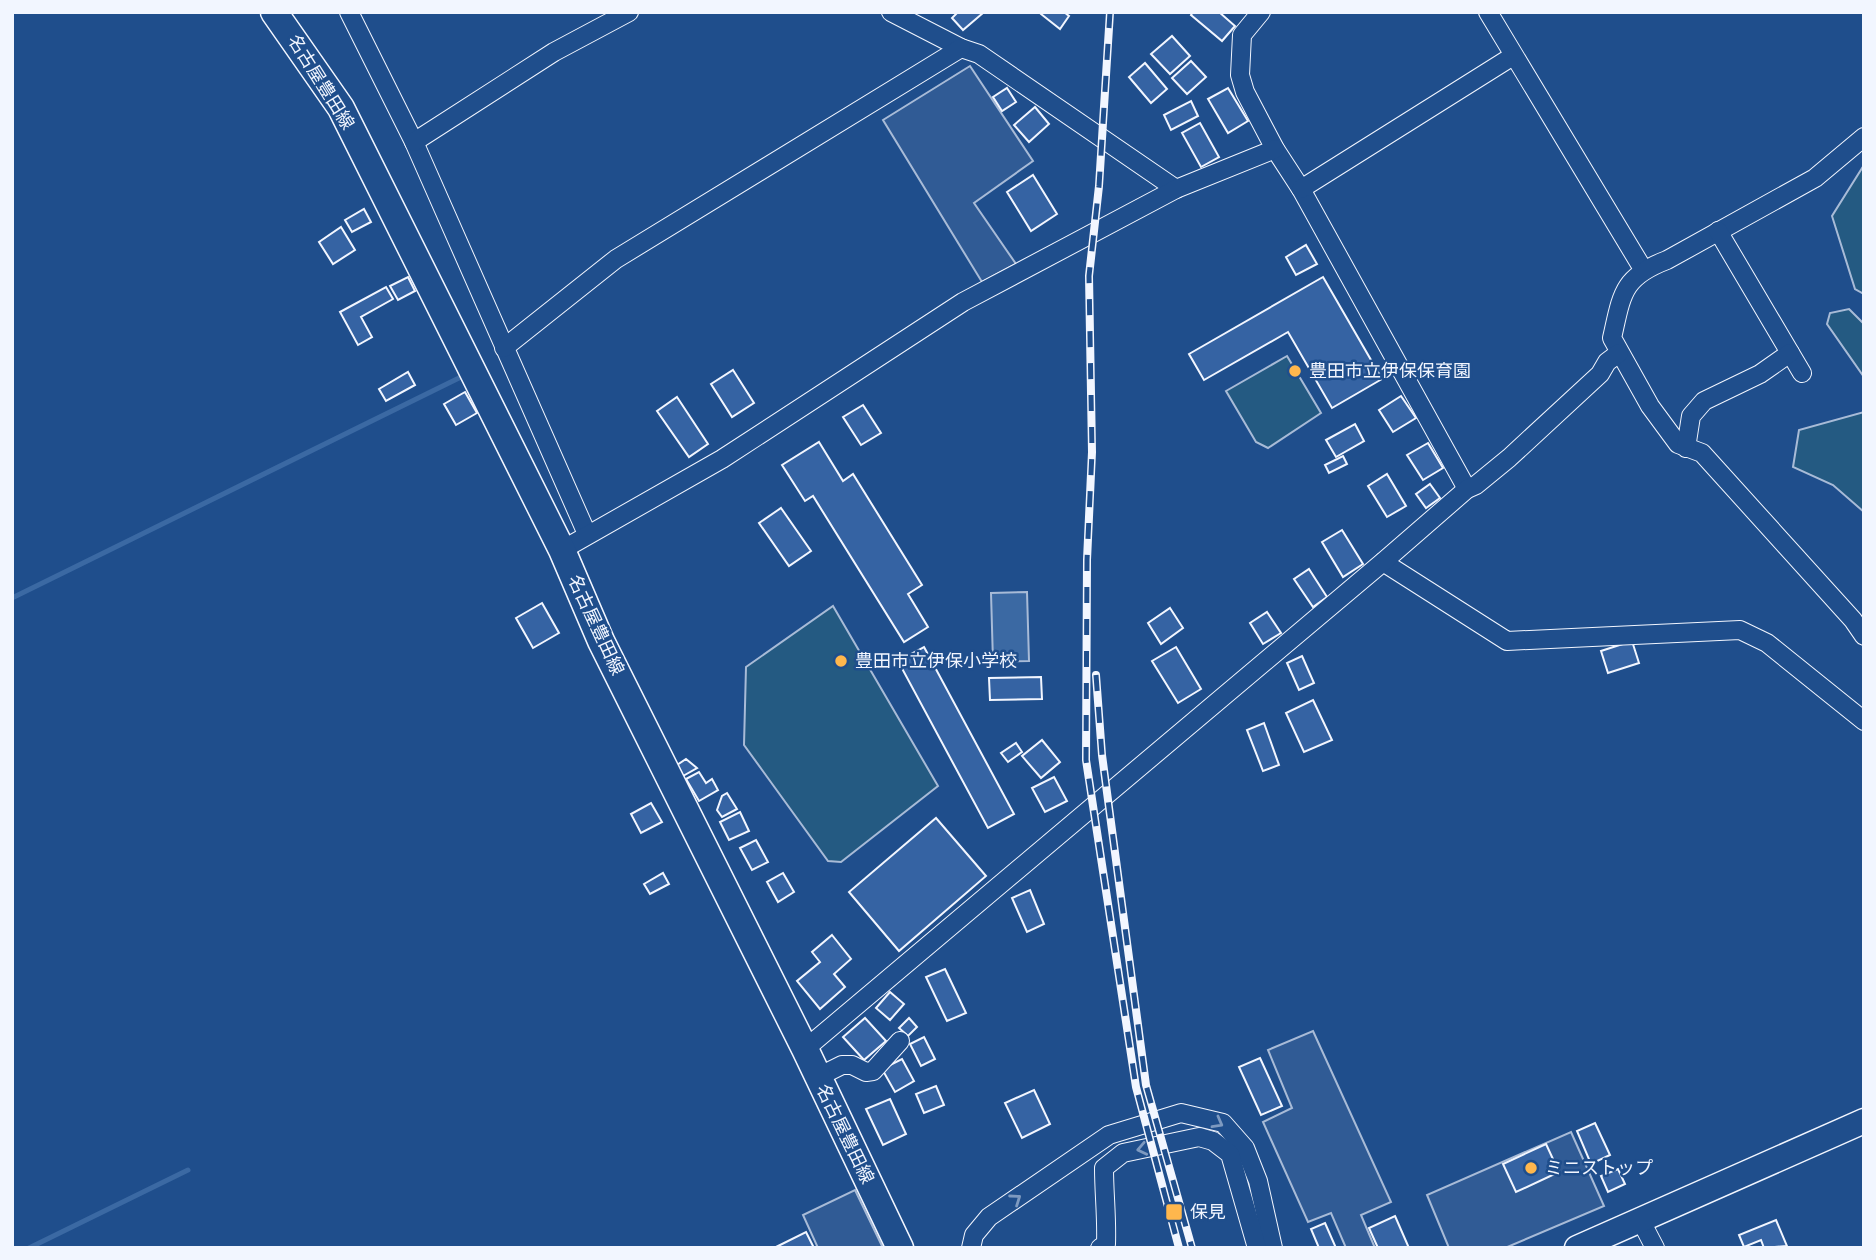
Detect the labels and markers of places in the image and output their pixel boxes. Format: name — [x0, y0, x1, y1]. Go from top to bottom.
place label: 豊田市立伊保保育園 — [1309, 360, 1471, 381]
marker: 豊田市立伊保保育園 — [1287, 363, 1303, 379]
place label: 豊田市立伊保小学校 — [855, 650, 1017, 671]
marker: 豊田市立伊保小学校 — [833, 653, 849, 669]
place label: ミニストップ — [1545, 1157, 1653, 1178]
marker: ミニストップ — [1523, 1160, 1539, 1176]
place label: 保見 — [1190, 1201, 1226, 1222]
marker: 保見 — [1164, 1202, 1184, 1222]

